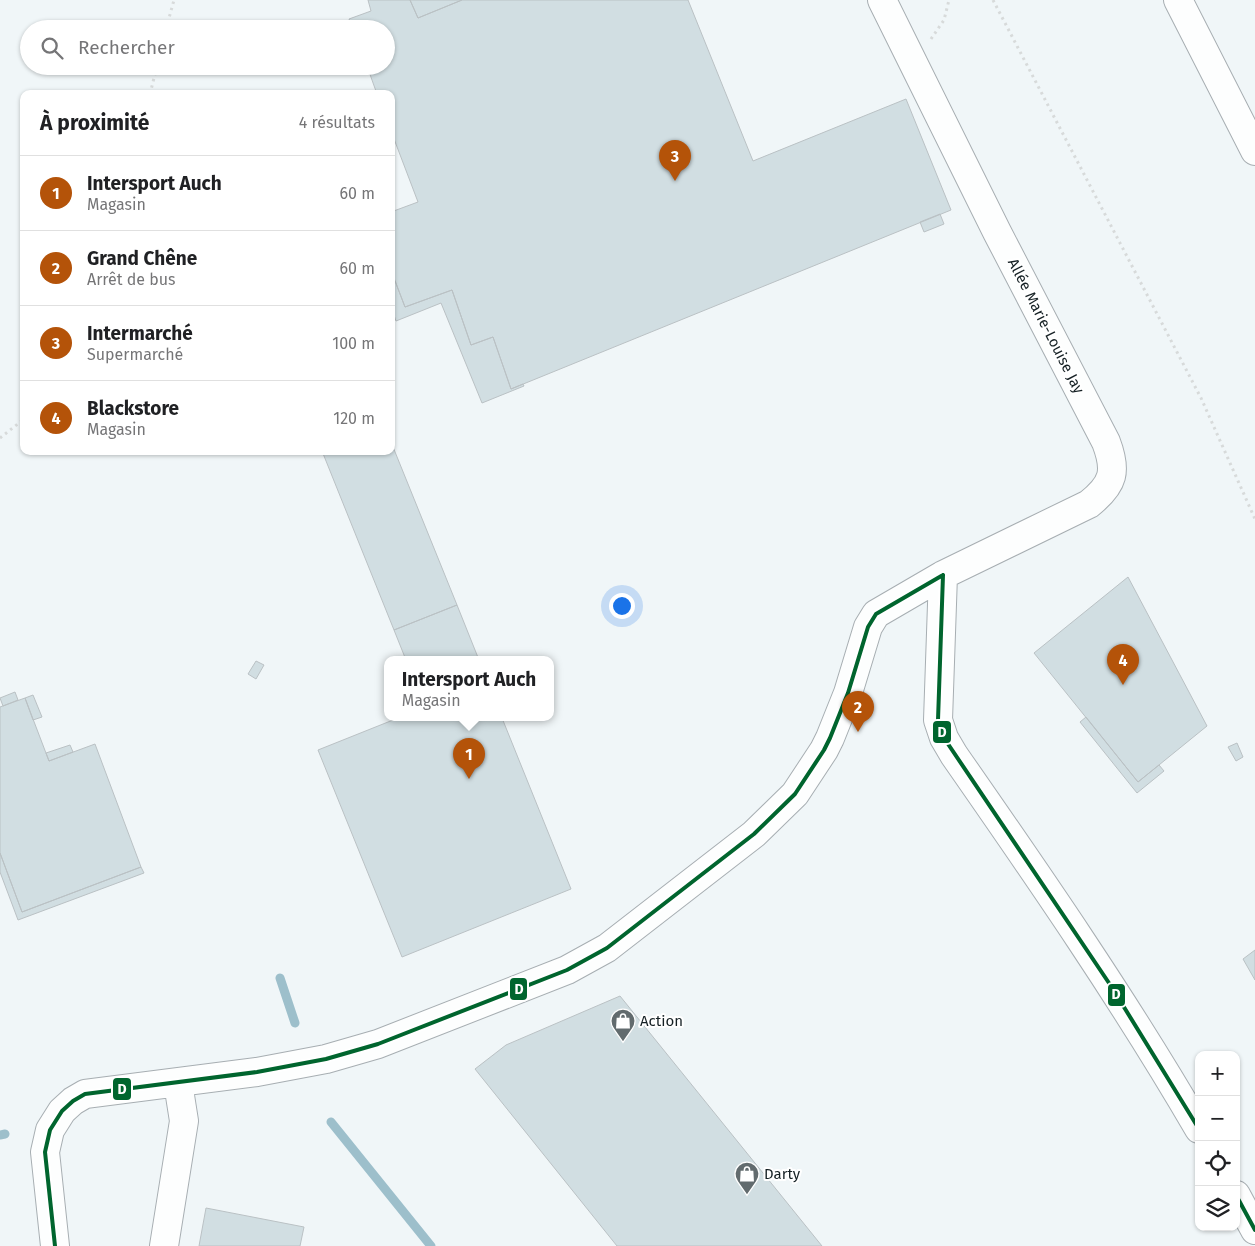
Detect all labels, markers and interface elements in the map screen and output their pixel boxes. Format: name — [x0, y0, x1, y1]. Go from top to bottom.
search box — [20, 20, 395, 75]
icon: search — [38, 34, 66, 62]
text: Rechercher — [78, 36, 175, 59]
text: À proximité — [40, 110, 149, 136]
text: 4 résultats — [299, 113, 375, 132]
pin: 3 — [659, 140, 691, 181]
text: Intersport Auch — [87, 172, 222, 195]
text: 1 — [52, 184, 60, 203]
text: 60 m — [340, 184, 375, 203]
text: Magasin — [87, 195, 146, 214]
text: Grand Chêne — [87, 247, 197, 270]
street label: Allée Marie-Louise Jay — [1004, 255, 1088, 397]
text: 2 — [52, 259, 60, 278]
text: 60 m — [340, 259, 375, 278]
text: Arrêt de bus — [87, 270, 176, 289]
text: Intermarché — [87, 322, 193, 345]
text: 3 — [52, 334, 60, 353]
text: 100 m — [332, 334, 375, 353]
text: Supermarché — [87, 345, 183, 364]
text: Blackstore — [87, 397, 179, 420]
text: 4 — [51, 409, 61, 428]
text: 120 m — [333, 409, 375, 428]
text: Magasin — [87, 420, 146, 439]
your location — [609, 593, 635, 619]
pin: 4 — [1107, 644, 1139, 685]
popup — [384, 656, 554, 721]
text: Intersport Auch — [402, 668, 536, 691]
text: Magasin — [402, 691, 461, 710]
pin: 2 — [842, 691, 874, 732]
line badge: D — [932, 720, 952, 744]
text: D — [937, 724, 947, 741]
pin: 1 — [453, 738, 485, 779]
line badge: D — [509, 977, 528, 1001]
text: D — [514, 981, 524, 998]
line badge: D — [1107, 983, 1126, 1007]
text: D — [1111, 986, 1121, 1003]
shop icon: Action — [610, 1008, 636, 1042]
place label: Action — [640, 1012, 683, 1030]
map controls — [1195, 1051, 1240, 1231]
button: + — [1195, 1051, 1240, 1096]
line badge: D — [112, 1077, 132, 1101]
text: D — [117, 1081, 127, 1098]
button: − — [1195, 1096, 1240, 1141]
button: locate — [1195, 1141, 1240, 1186]
shop icon: Darty — [734, 1161, 760, 1195]
place label: Darty — [764, 1165, 801, 1183]
button: layers — [1195, 1186, 1240, 1231]

